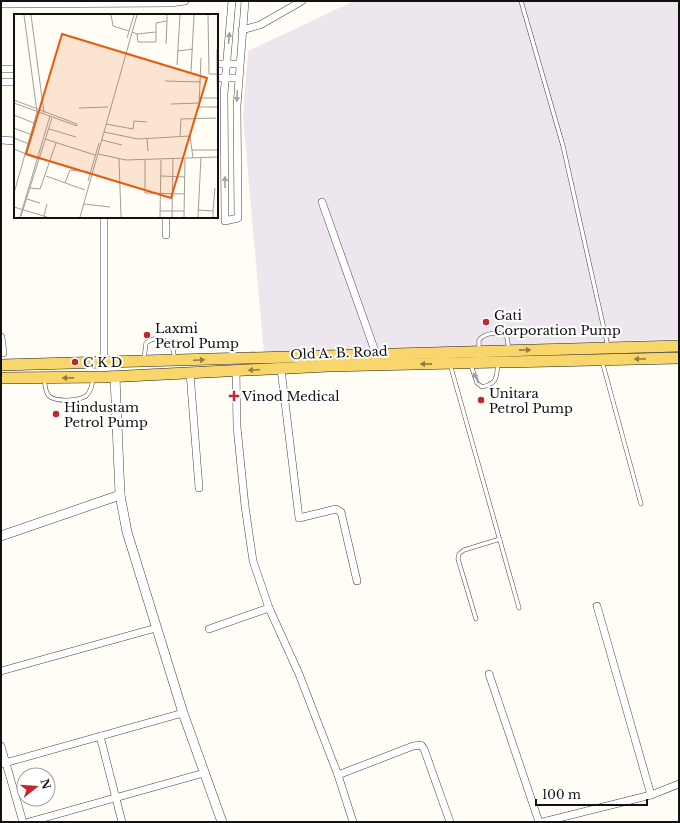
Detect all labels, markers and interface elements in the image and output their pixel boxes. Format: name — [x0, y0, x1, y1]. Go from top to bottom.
inset map — [14, 14, 218, 218]
one-way arrow — [225, 32, 232, 44]
one-way arrow — [234, 90, 241, 102]
one-way arrow — [222, 175, 228, 188]
place label: Gati Corporation Pump — [494, 307, 621, 339]
marker: Gati Corporation Pump — [481, 317, 491, 327]
place label: Laxmi Petrol Pump — [155, 320, 239, 352]
marker: Laxmi Petrol Pump — [142, 330, 152, 340]
street label: Old A. B. Road — [290, 343, 388, 363]
one-way arrow — [519, 347, 532, 353]
place label: C K D — [83, 354, 122, 371]
one-way arrow — [633, 356, 646, 362]
marker: C K D — [70, 357, 80, 367]
one-way arrow — [193, 357, 206, 363]
one-way arrow — [420, 360, 432, 367]
one-way arrow — [247, 367, 260, 373]
one-way arrow — [473, 372, 479, 384]
one-way arrow — [61, 375, 74, 381]
place label: Unitara Petrol Pump — [489, 385, 573, 417]
place label: Vinod Medical — [241, 388, 339, 405]
marker: Vinod Medical — [229, 391, 239, 401]
marker: Unitara Petrol Pump — [476, 395, 486, 405]
place label: Hindustam Petrol Pump — [64, 399, 148, 431]
marker: Hindustam Petrol Pump — [51, 409, 61, 419]
north arrow — [16, 767, 56, 807]
text: N — [37, 777, 54, 792]
scale bar — [536, 781, 647, 807]
text: 100 m — [542, 787, 581, 802]

